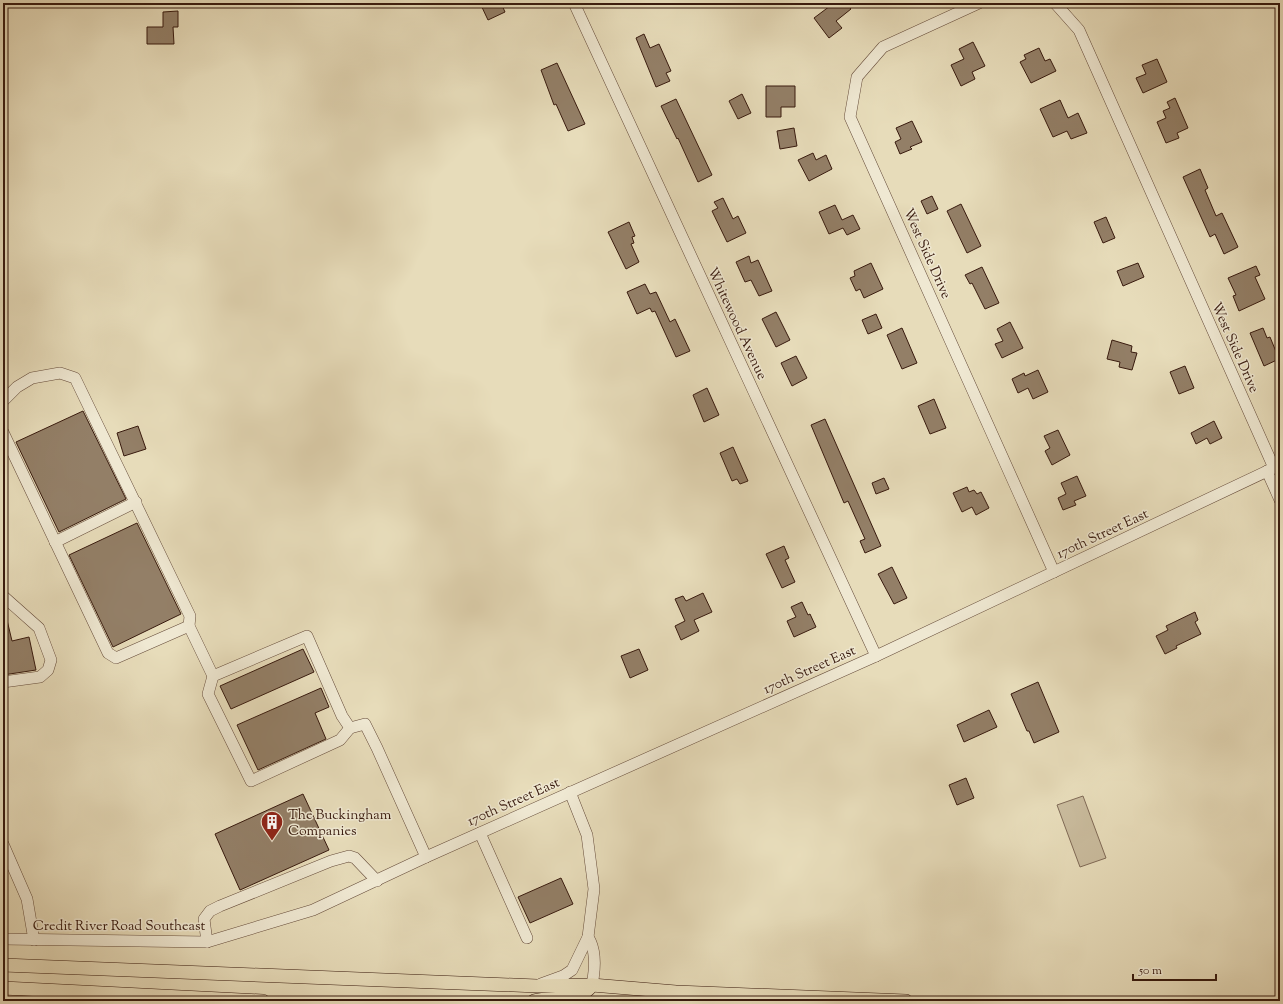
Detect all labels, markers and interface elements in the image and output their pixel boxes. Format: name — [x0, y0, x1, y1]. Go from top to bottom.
street label: West Side Drive — [897, 205, 955, 302]
street label: Whitewood Avenue — [701, 264, 771, 383]
street label: West Side Drive — [1205, 299, 1263, 396]
street label: 170th Street East — [1054, 505, 1152, 565]
street label: 170th Street East — [760, 641, 859, 700]
street label: 170th Street East — [464, 773, 563, 832]
place label: The Buckingham Companies — [288, 806, 392, 842]
building icon: The Buckingham Companies — [259, 809, 285, 842]
street label: Credit River Road Southeast — [33, 917, 206, 937]
scale bar — [1133, 956, 1216, 982]
text: 50 m — [1138, 962, 1162, 980]

